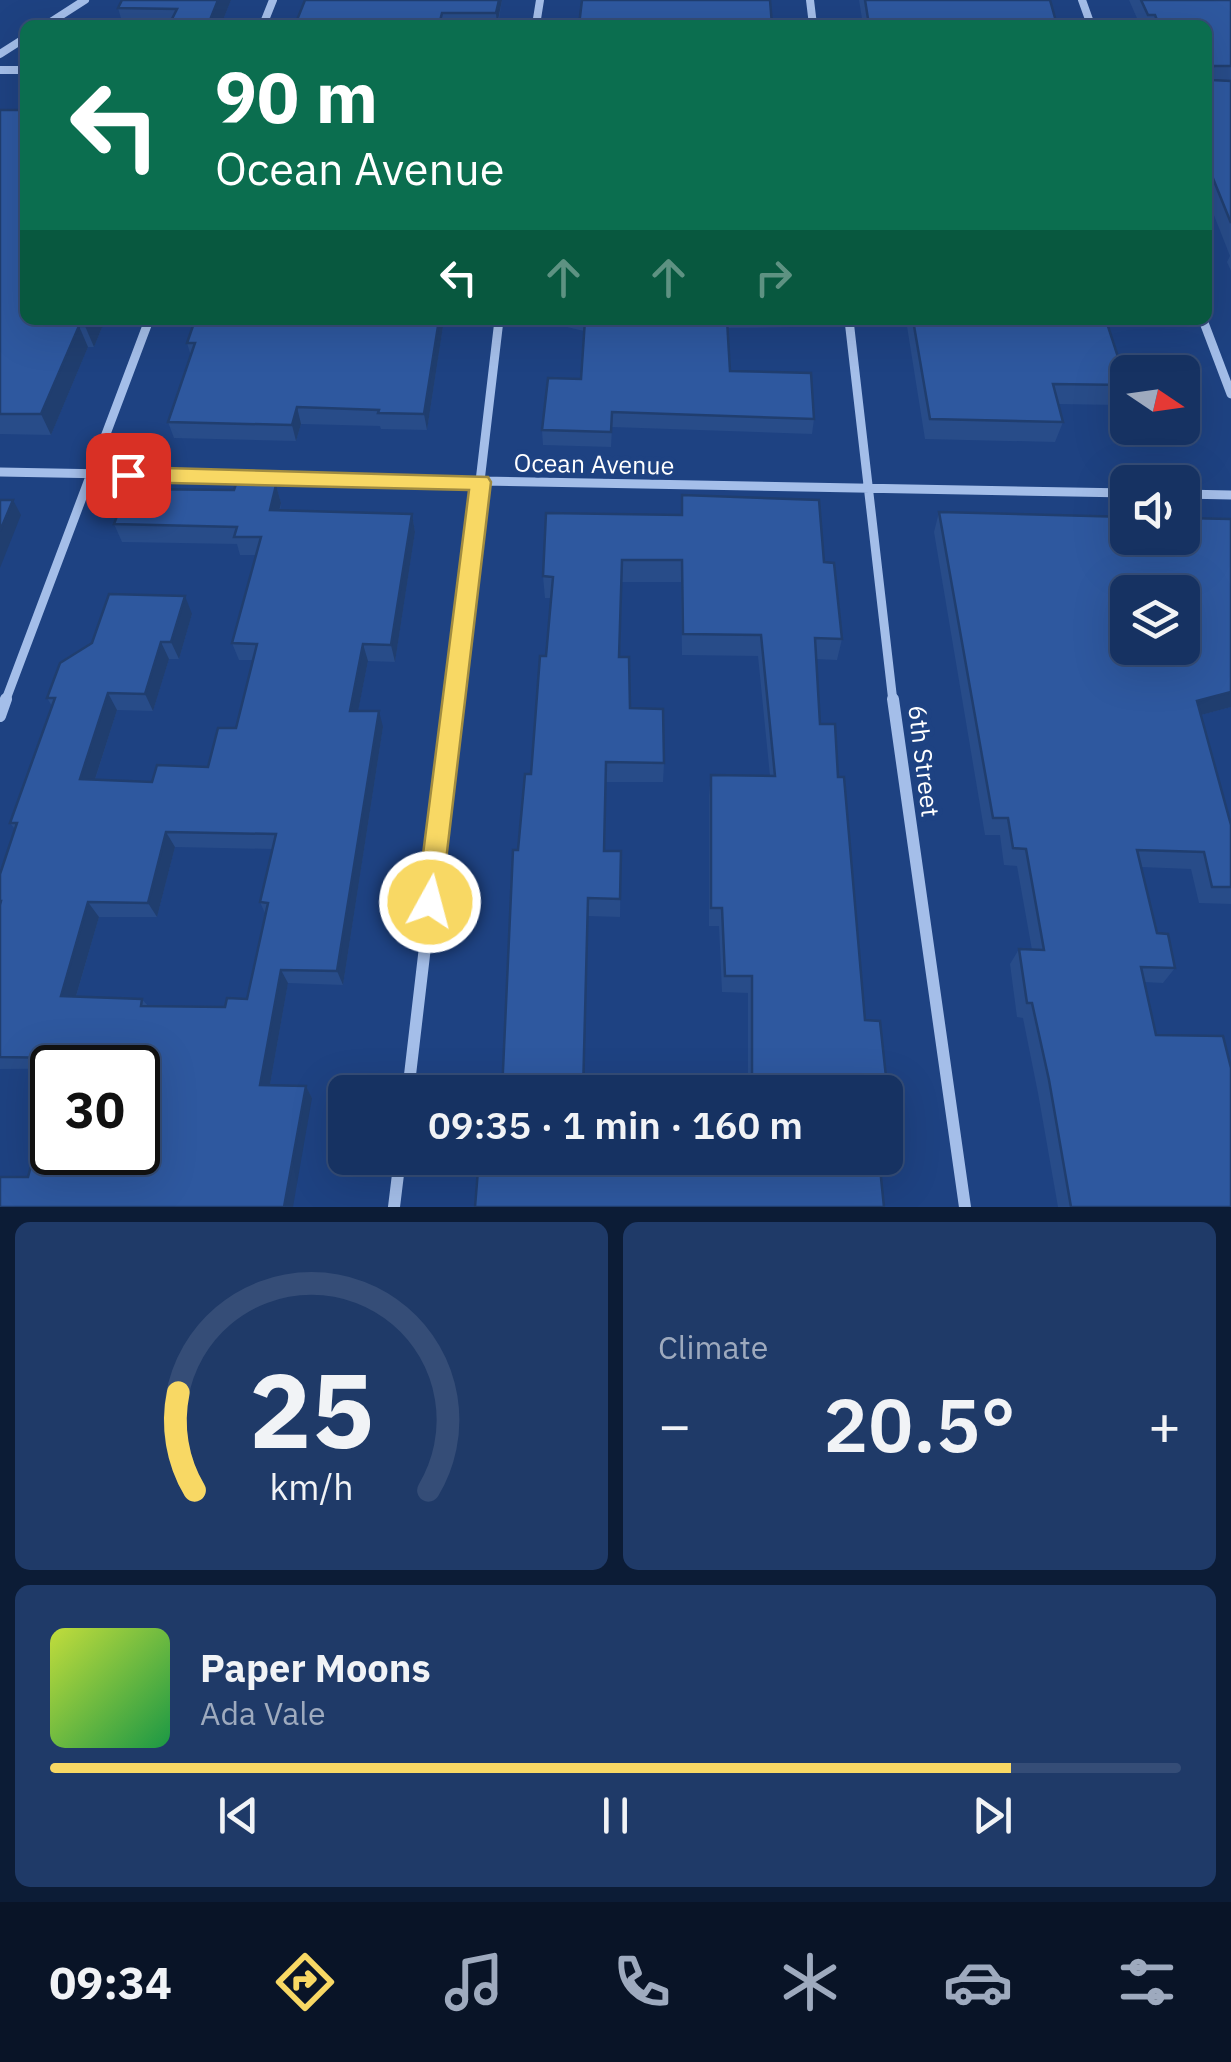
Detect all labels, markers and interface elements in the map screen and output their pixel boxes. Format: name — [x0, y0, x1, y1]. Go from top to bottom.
text: 90 m — [215, 51, 378, 142]
icon: left — [50, 60, 180, 190]
text: Ocean Avenue — [215, 139, 504, 197]
icon: left — [431, 250, 486, 305]
icon: ahead — [536, 250, 591, 305]
icon: ahead — [641, 250, 696, 305]
icon: right — [746, 250, 801, 305]
north arrow — [1110, 355, 1200, 445]
map controls — [1110, 355, 1200, 665]
pin — [86, 433, 171, 518]
street label: Ocean Avenue — [513, 446, 675, 481]
icon: arrive — [101, 448, 156, 503]
button: sound — [1110, 465, 1200, 555]
button: layers — [1110, 575, 1200, 665]
street label: 6th Street — [901, 703, 948, 819]
position arrow — [378, 850, 482, 954]
speed limit sign: 30 — [30, 1045, 160, 1175]
text: 09:35 · 1 min · 160 m — [428, 1100, 803, 1149]
text: Climate — [658, 1326, 768, 1368]
text: 25 — [249, 1341, 374, 1477]
text: 20.5° — [823, 1375, 1016, 1473]
text: − — [658, 1389, 691, 1460]
text: + — [1148, 1389, 1181, 1460]
text: km/h — [269, 1463, 354, 1510]
text: Paper Moons — [200, 1643, 431, 1692]
text: Ada Vale — [200, 1692, 326, 1734]
icon: previous — [211, 1788, 266, 1843]
icon: pause — [588, 1788, 643, 1843]
icon: next — [965, 1788, 1020, 1843]
icon: directions — [270, 1947, 340, 2017]
icon: music — [439, 1947, 509, 2017]
icon: phone — [607, 1947, 677, 2017]
icon: climate — [775, 1947, 845, 2017]
icon: car — [943, 1947, 1013, 2017]
icon: filters — [1112, 1947, 1182, 2017]
text: 09:34 — [49, 1953, 172, 2011]

